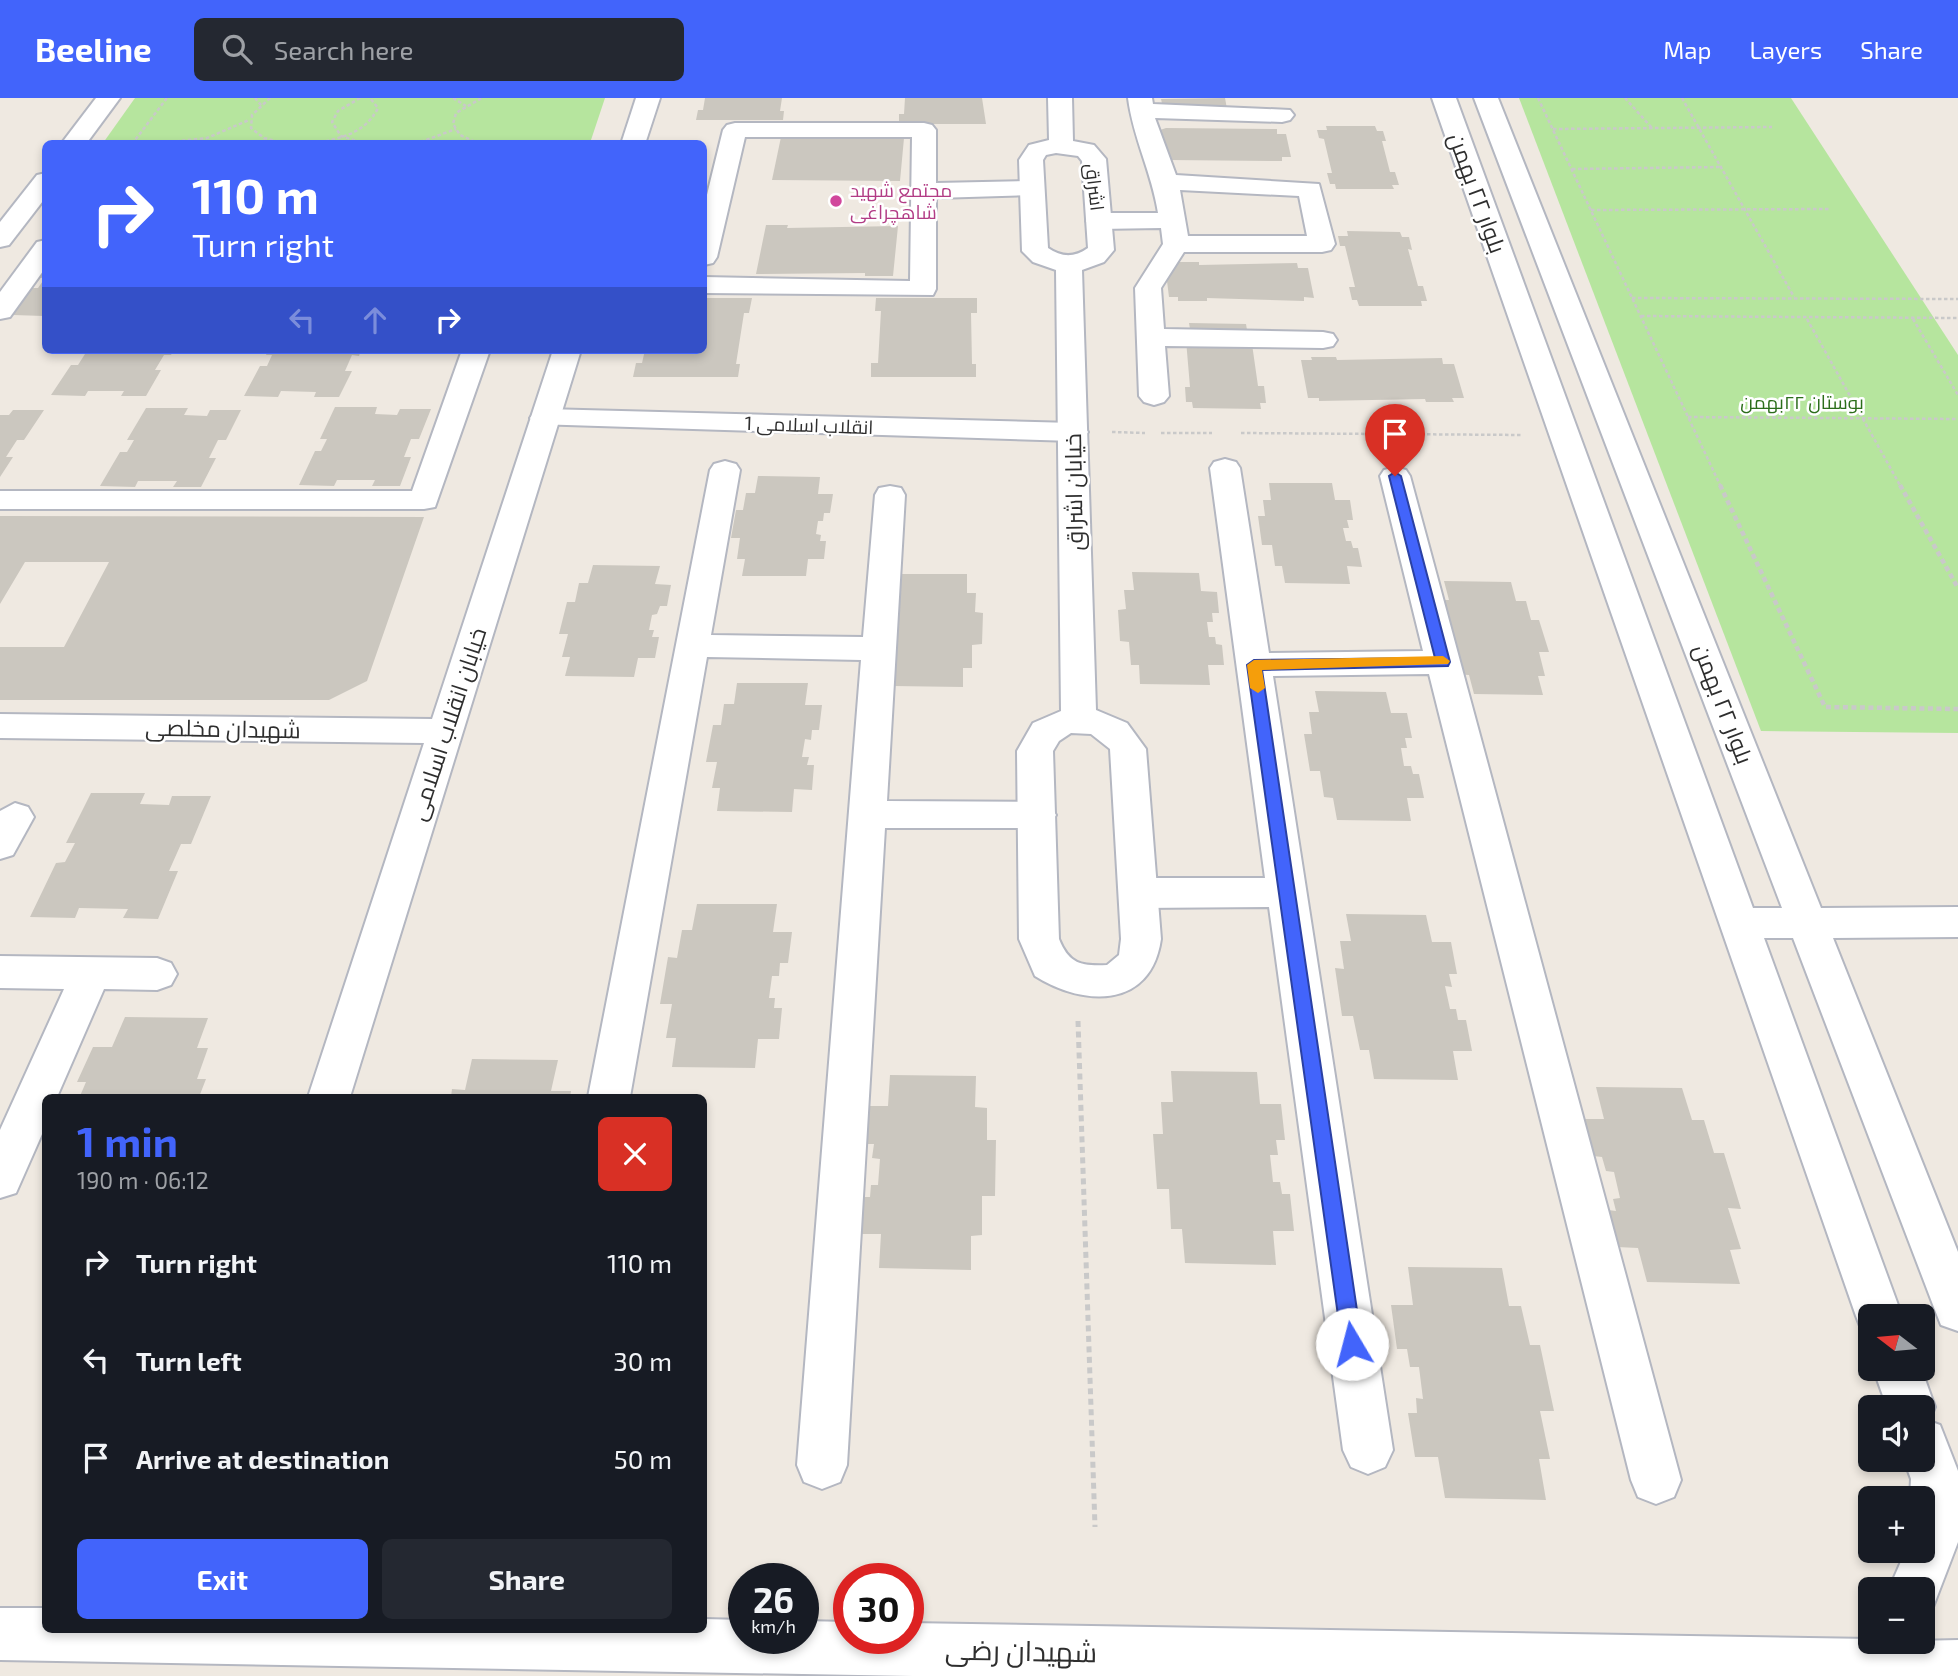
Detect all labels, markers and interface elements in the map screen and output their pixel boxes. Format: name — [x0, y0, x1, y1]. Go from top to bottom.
search box — [194, 18, 684, 81]
text: Beeline — [35, 29, 152, 69]
icon: search — [218, 30, 256, 68]
text: Search here — [274, 34, 413, 65]
text: Map — [1663, 35, 1711, 64]
text: Layers — [1749, 35, 1822, 64]
text: Share — [1860, 35, 1923, 64]
street label: بلوار ۲۲ بهمن — [1442, 129, 1513, 257]
street label: اشراق — [1079, 162, 1110, 212]
text: 110 m — [192, 165, 319, 224]
icon: right — [77, 168, 168, 259]
place label: مجتمع شهید شاهچراغی — [850, 178, 952, 225]
marker: مجتمع شهید شاهچراغی — [828, 193, 844, 209]
text: Turn right — [192, 225, 334, 263]
icon: left — [283, 301, 321, 339]
icon: ahead — [356, 301, 394, 339]
icon: right — [429, 301, 467, 339]
park label: بوستان ۲۲بهمن — [1740, 390, 1864, 414]
pin — [1365, 404, 1425, 476]
street label: انقلاب اسلامی 1 — [744, 411, 874, 439]
icon: arrive — [1376, 415, 1414, 453]
street label: خیابان اشراق — [1058, 433, 1089, 551]
street label: خیابان انقلاب اسلامی — [403, 624, 492, 824]
street label: بلوار ۲۲ بهمن — [1687, 640, 1760, 768]
street label: شهیدان مخلصی — [145, 713, 301, 744]
text: 1 min — [77, 1115, 178, 1165]
button: close — [598, 1117, 672, 1191]
text: 190 m · 06:12 — [77, 1166, 209, 1194]
icon: right — [77, 1243, 115, 1281]
text: Turn right — [136, 1247, 257, 1278]
text: 110 m — [607, 1247, 672, 1278]
north arrow — [1858, 1304, 1936, 1381]
map controls — [1858, 1304, 1935, 1654]
position arrow — [1315, 1307, 1389, 1381]
icon: left — [77, 1341, 115, 1379]
text: Turn left — [136, 1345, 242, 1376]
text: 30 m — [613, 1345, 672, 1376]
button: sound — [1858, 1395, 1935, 1472]
icon: arrive — [77, 1439, 115, 1477]
text: Arrive at destination — [136, 1443, 389, 1474]
text: 50 m — [614, 1443, 672, 1474]
button: + — [1858, 1486, 1935, 1563]
button: Exit — [77, 1539, 368, 1619]
button: Share — [382, 1539, 672, 1619]
speed limit sign: 30 — [833, 1563, 924, 1654]
button: − — [1858, 1577, 1935, 1654]
text: 26 — [753, 1578, 794, 1620]
text: km/h — [751, 1615, 796, 1637]
street label: شهیدان رضی — [945, 1632, 1097, 1669]

